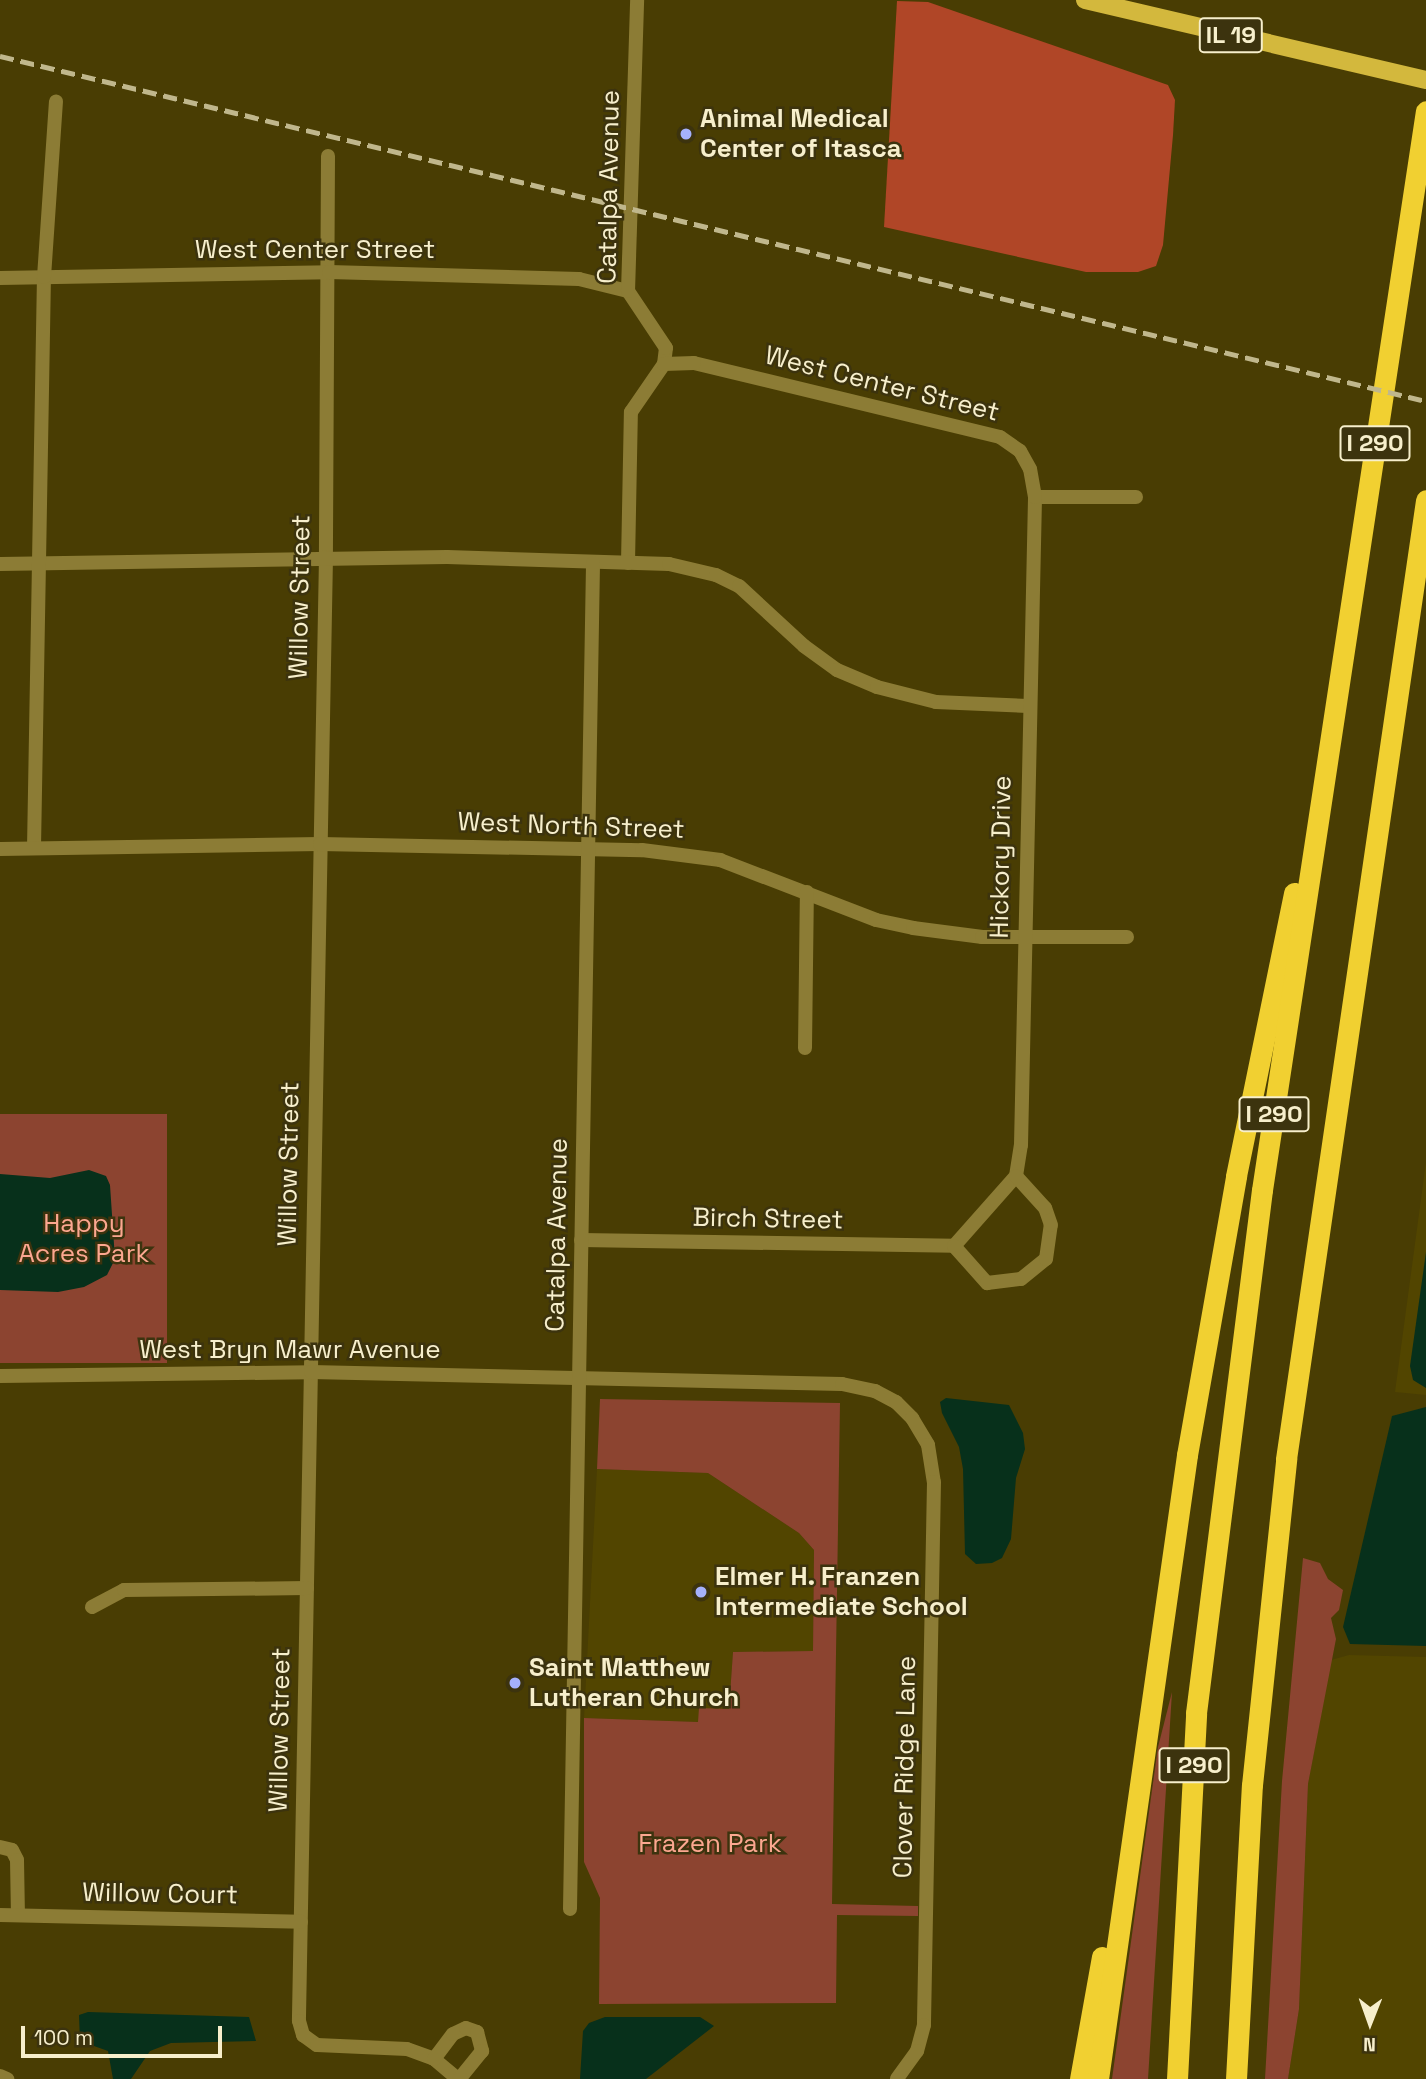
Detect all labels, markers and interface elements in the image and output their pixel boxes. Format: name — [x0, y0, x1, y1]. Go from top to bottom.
road number: IL 19 — [1198, 15, 1264, 56]
street label: Catalpa Avenue — [592, 90, 626, 284]
place label: Animal Medical Center of Itasca — [700, 103, 902, 164]
marker: Animal Medical Center of Itasca — [678, 126, 694, 142]
street label: West Center Street — [195, 234, 435, 266]
street label: West Center Street — [762, 340, 1002, 428]
road number: I 290 — [1338, 422, 1412, 463]
street label: Willow Street — [283, 514, 317, 680]
street label: Hickory Drive — [984, 775, 1018, 939]
street label: West North Street — [457, 806, 685, 846]
street label: Willow Street — [272, 1081, 306, 1247]
road number: I 290 — [1237, 1094, 1311, 1134]
street label: Catalpa Avenue — [540, 1138, 574, 1332]
street label: Birch Street — [692, 1202, 844, 1236]
park label: Happy Acres Park — [18, 1208, 150, 1270]
street label: West Bryn Mawr Avenue — [139, 1334, 441, 1366]
place label: Elmer H. Franzen Intermediate School — [715, 1561, 968, 1622]
marker: Elmer H. Franzen Intermediate School — [693, 1584, 709, 1600]
street label: Willow Street — [263, 1647, 297, 1813]
place label: Saint Matthew Lutheran Church — [529, 1652, 739, 1714]
street label: Clover Ridge Lane — [887, 1655, 923, 1879]
marker: Saint Matthew Lutheran Church — [507, 1675, 523, 1691]
road number: I 290 — [1157, 1744, 1231, 1786]
park label: Frazen Park — [638, 1828, 782, 1860]
street label: Willow Court — [82, 1877, 238, 1911]
north arrow — [1335, 1988, 1405, 2058]
scale bar — [24, 2012, 226, 2056]
text: 100 m — [34, 2024, 93, 2051]
text: N — [1363, 2032, 1376, 2057]

